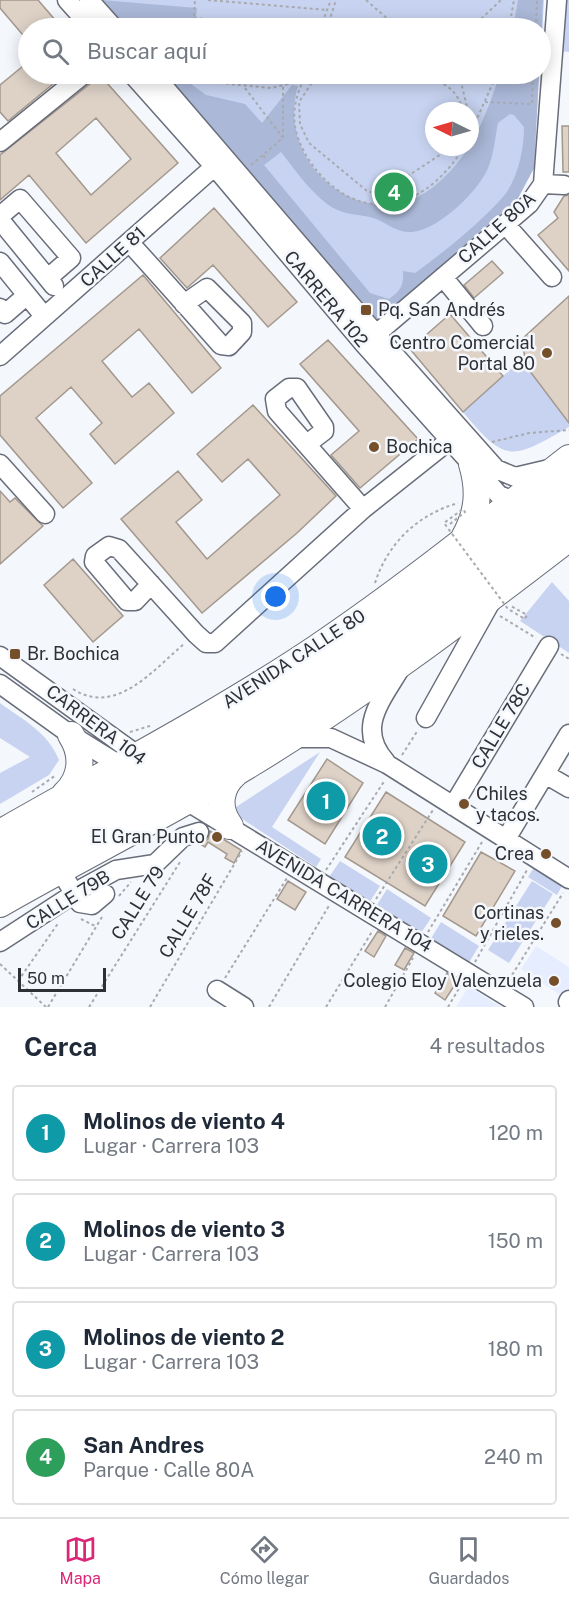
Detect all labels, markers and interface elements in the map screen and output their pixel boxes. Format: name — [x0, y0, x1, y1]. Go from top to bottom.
search box — [18, 18, 551, 84]
icon: search — [39, 35, 72, 68]
text: Buscar aquí — [87, 38, 207, 64]
north arrow — [425, 102, 479, 156]
pin: 4 — [374, 170, 414, 214]
street label: CALLE 80A — [454, 187, 540, 268]
street label: CALLE 81 — [76, 222, 150, 291]
street label: CARRERA 102 — [280, 246, 373, 351]
place label: Pq. San Andrés — [378, 299, 505, 320]
marker: Pq. San Andrés — [359, 303, 373, 317]
place label: Centro Comercial Portal 80 — [389, 332, 535, 374]
marker: Centro Comercial Portal 80 — [540, 346, 554, 360]
place label: Bochica — [386, 436, 452, 457]
marker: Bochica — [367, 440, 381, 454]
your location — [261, 582, 290, 611]
street label: AVENIDA CALLE 80 — [219, 605, 369, 713]
place label: Br. Bochica — [27, 643, 120, 664]
marker: Br. Bochica — [8, 647, 22, 661]
street label: CALLE 78C — [467, 679, 534, 772]
street label: CARRERA 104 — [42, 680, 150, 769]
pin: 1 — [306, 778, 346, 824]
place label: Chiles y tacos. — [476, 783, 540, 825]
marker: Chiles y tacos. — [457, 797, 471, 811]
pin: 2 — [362, 814, 401, 858]
place label: El Gran Punto — [91, 826, 205, 847]
marker: El Gran Punto — [210, 830, 224, 844]
street label: AVENIDA CARRERA 104 — [252, 835, 436, 956]
pin: 3 — [408, 842, 448, 886]
place label: Crea — [495, 843, 534, 864]
marker: Crea — [539, 847, 553, 861]
street label: CALLE 79 — [107, 862, 168, 943]
street label: CALLE 79B — [22, 865, 114, 934]
street label: CALLE 78F — [154, 870, 221, 961]
place label: Cortinas y rieles. — [474, 902, 544, 944]
marker: Cortinas y rieles. — [549, 916, 563, 930]
scale bar — [18, 965, 106, 992]
text: 50 m — [27, 969, 65, 988]
place label: Colegio Eloy Valenzuela — [343, 970, 542, 991]
marker: Colegio Eloy Valenzuela — [547, 974, 561, 988]
text: Cerca — [24, 1031, 97, 1062]
text: 4 resultados — [429, 1034, 545, 1058]
text: Molinos de viento 4 — [83, 1108, 285, 1134]
text: 1 — [41, 1121, 50, 1145]
text: 120 m — [489, 1121, 543, 1145]
text: Lugar · Carrera 103 — [83, 1134, 259, 1158]
text: Molinos de viento 3 — [83, 1216, 285, 1242]
text: 2 — [39, 1229, 52, 1253]
text: 150 m — [488, 1229, 543, 1253]
text: Lugar · Carrera 103 — [83, 1242, 259, 1266]
text: Molinos de viento 2 — [83, 1324, 284, 1350]
text: 3 — [39, 1337, 52, 1361]
text: 180 m — [488, 1337, 543, 1361]
text: Lugar · Carrera 103 — [83, 1350, 259, 1374]
text: San Andres — [83, 1432, 204, 1458]
text: 4 — [39, 1445, 52, 1469]
text: 240 m — [484, 1445, 543, 1469]
text: Parque · Calle 80A — [83, 1458, 254, 1482]
tab: Mapa — [60, 1533, 101, 1588]
tab: Cómo llegar — [220, 1533, 309, 1588]
tab: Guardados — [428, 1533, 509, 1588]

